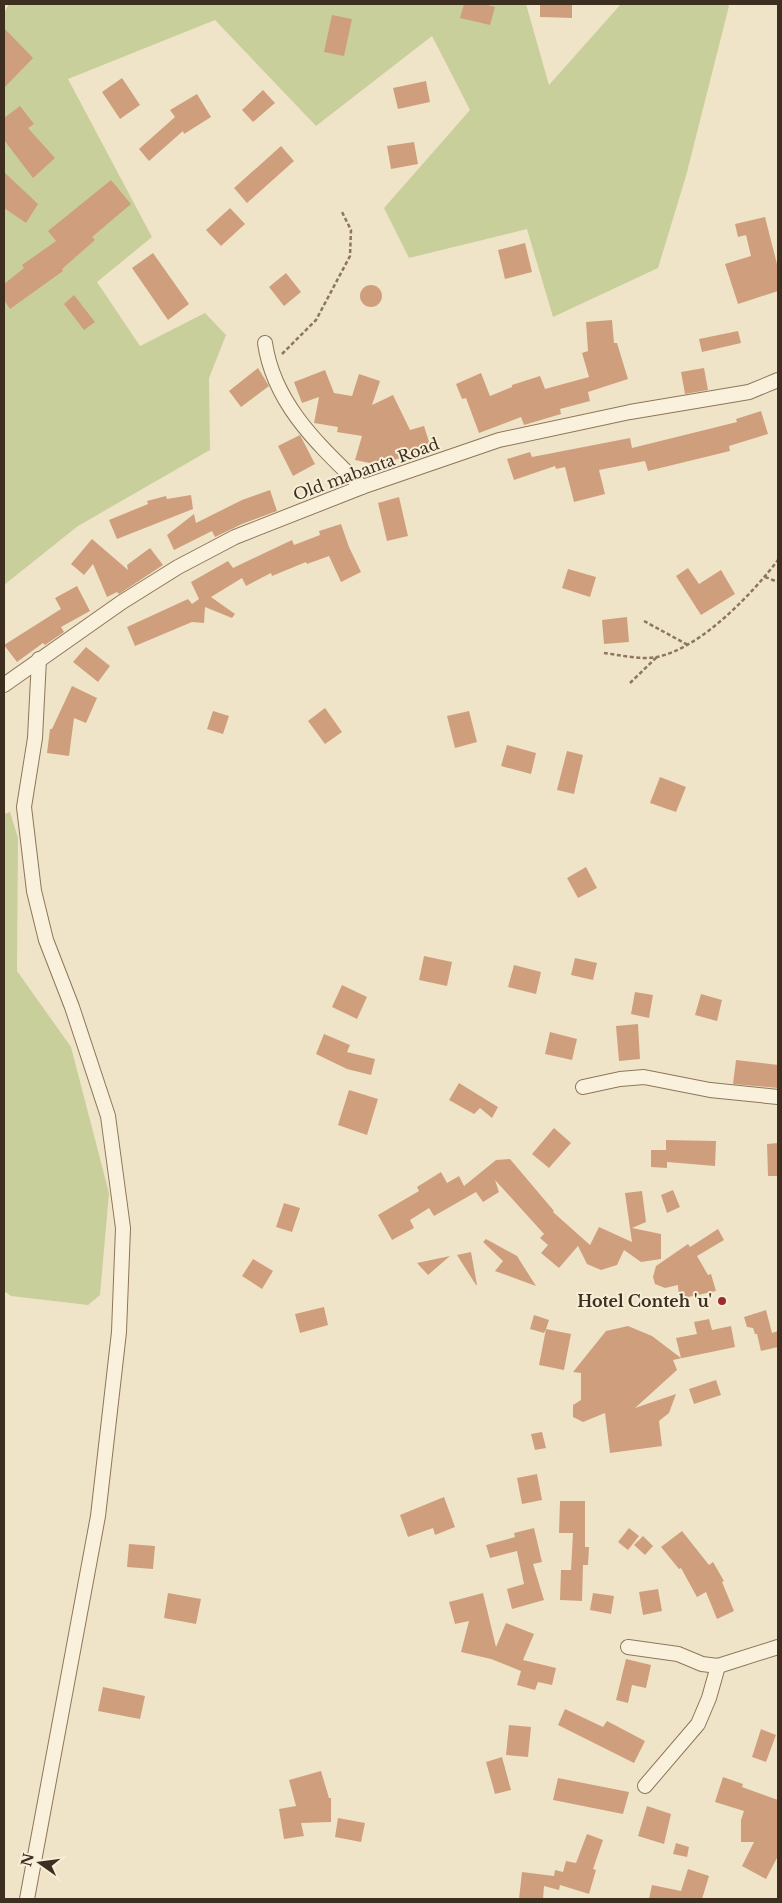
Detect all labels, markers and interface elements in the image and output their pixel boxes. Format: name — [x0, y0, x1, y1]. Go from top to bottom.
street label: Old mabanta Road — [290, 433, 442, 505]
place label: Hotel Conteh 'u' — [577, 1291, 712, 1311]
marker: Hotel Conteh 'u' — [716, 1295, 728, 1307]
north arrow — [15, 1838, 65, 1888]
text: N — [17, 1851, 38, 1868]

